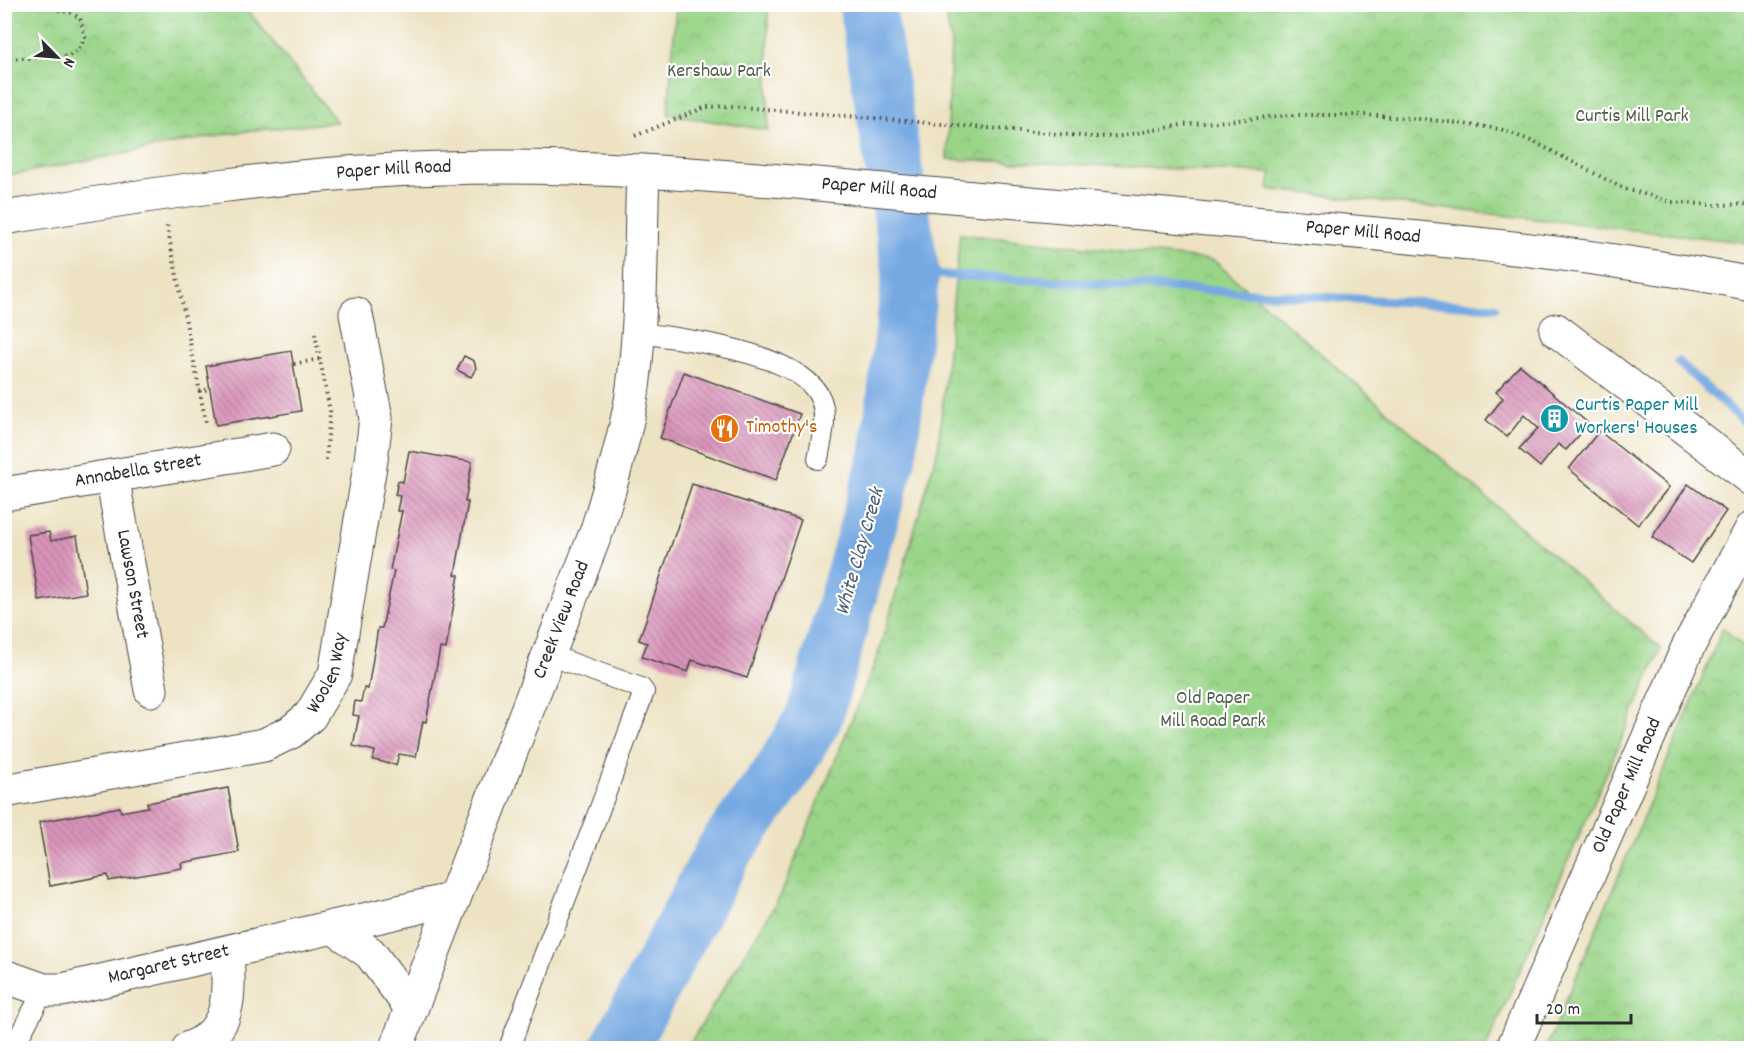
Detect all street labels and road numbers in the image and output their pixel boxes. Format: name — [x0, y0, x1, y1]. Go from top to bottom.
street label: Paper Mill Road — [335, 154, 452, 188]
street label: Paper Mill Road — [820, 170, 938, 208]
street label: Paper Mill Road — [1304, 214, 1422, 252]
street label: Annabella Street — [72, 447, 204, 496]
street label: Lawson Street — [108, 527, 155, 641]
street label: Creek View Road — [526, 557, 598, 683]
street label: Woolen Way — [300, 630, 356, 719]
street label: Old Paper Mill Road — [1585, 713, 1669, 858]
street label: Margaret Street — [105, 938, 232, 993]

